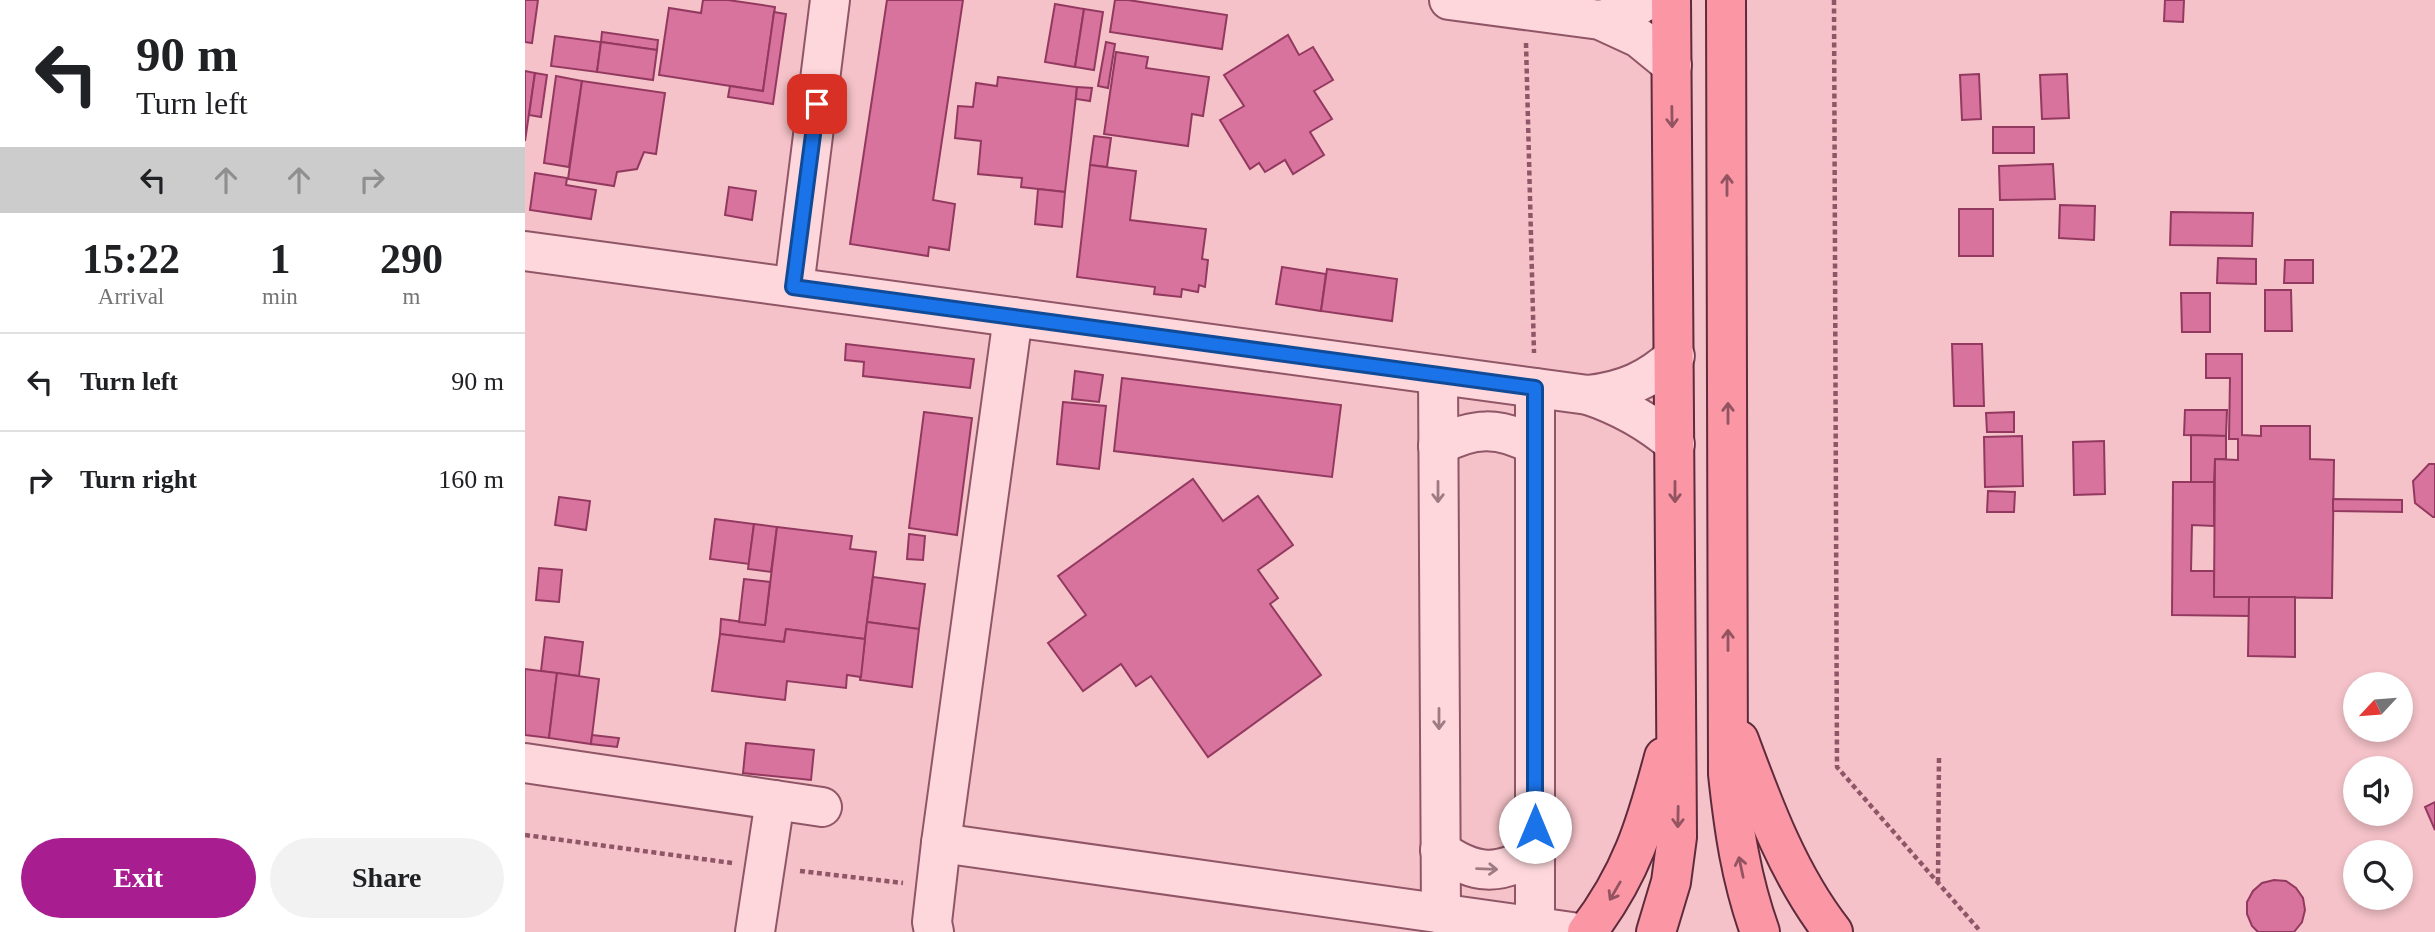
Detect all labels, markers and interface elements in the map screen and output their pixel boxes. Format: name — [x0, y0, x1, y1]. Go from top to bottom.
text: 90 m — [136, 27, 238, 82]
icon: left — [21, 28, 112, 119]
pin — [787, 74, 847, 134]
text: Turn left — [136, 85, 248, 121]
icon: arrive — [798, 85, 836, 123]
one-way arrow — [1665, 105, 1679, 128]
icon: left — [134, 161, 172, 199]
icon: ahead — [207, 161, 245, 199]
icon: ahead — [280, 161, 318, 199]
icon: right — [353, 161, 391, 199]
one-way arrow — [1720, 174, 1734, 197]
text: 15:22 — [82, 236, 180, 282]
text: 1 — [269, 236, 290, 282]
text: 290 — [380, 236, 443, 282]
text: Arrival — [98, 284, 164, 309]
text: min — [262, 284, 298, 309]
text: m — [402, 284, 420, 309]
icon: left — [21, 363, 59, 401]
text: Turn left — [80, 367, 178, 396]
text: 90 m — [451, 367, 504, 396]
one-way arrow — [1721, 401, 1734, 424]
icon: right — [21, 461, 59, 499]
text: Turn right — [80, 465, 197, 494]
text: 160 m — [438, 465, 504, 494]
one-way arrow — [1431, 480, 1445, 503]
one-way arrow — [1668, 480, 1682, 503]
one-way arrow — [1721, 629, 1735, 652]
north arrow — [2343, 672, 2413, 742]
map controls — [2343, 672, 2413, 910]
one-way arrow — [1432, 708, 1446, 731]
button: sound — [2343, 756, 2413, 826]
position arrow — [1498, 790, 1572, 864]
one-way arrow — [1671, 805, 1684, 828]
button: Exit — [21, 838, 256, 918]
button: Share — [270, 838, 504, 918]
button: search — [2343, 840, 2413, 910]
one-way arrow — [1733, 856, 1747, 879]
one-way arrow — [1475, 863, 1498, 876]
one-way arrow — [1608, 881, 1622, 901]

